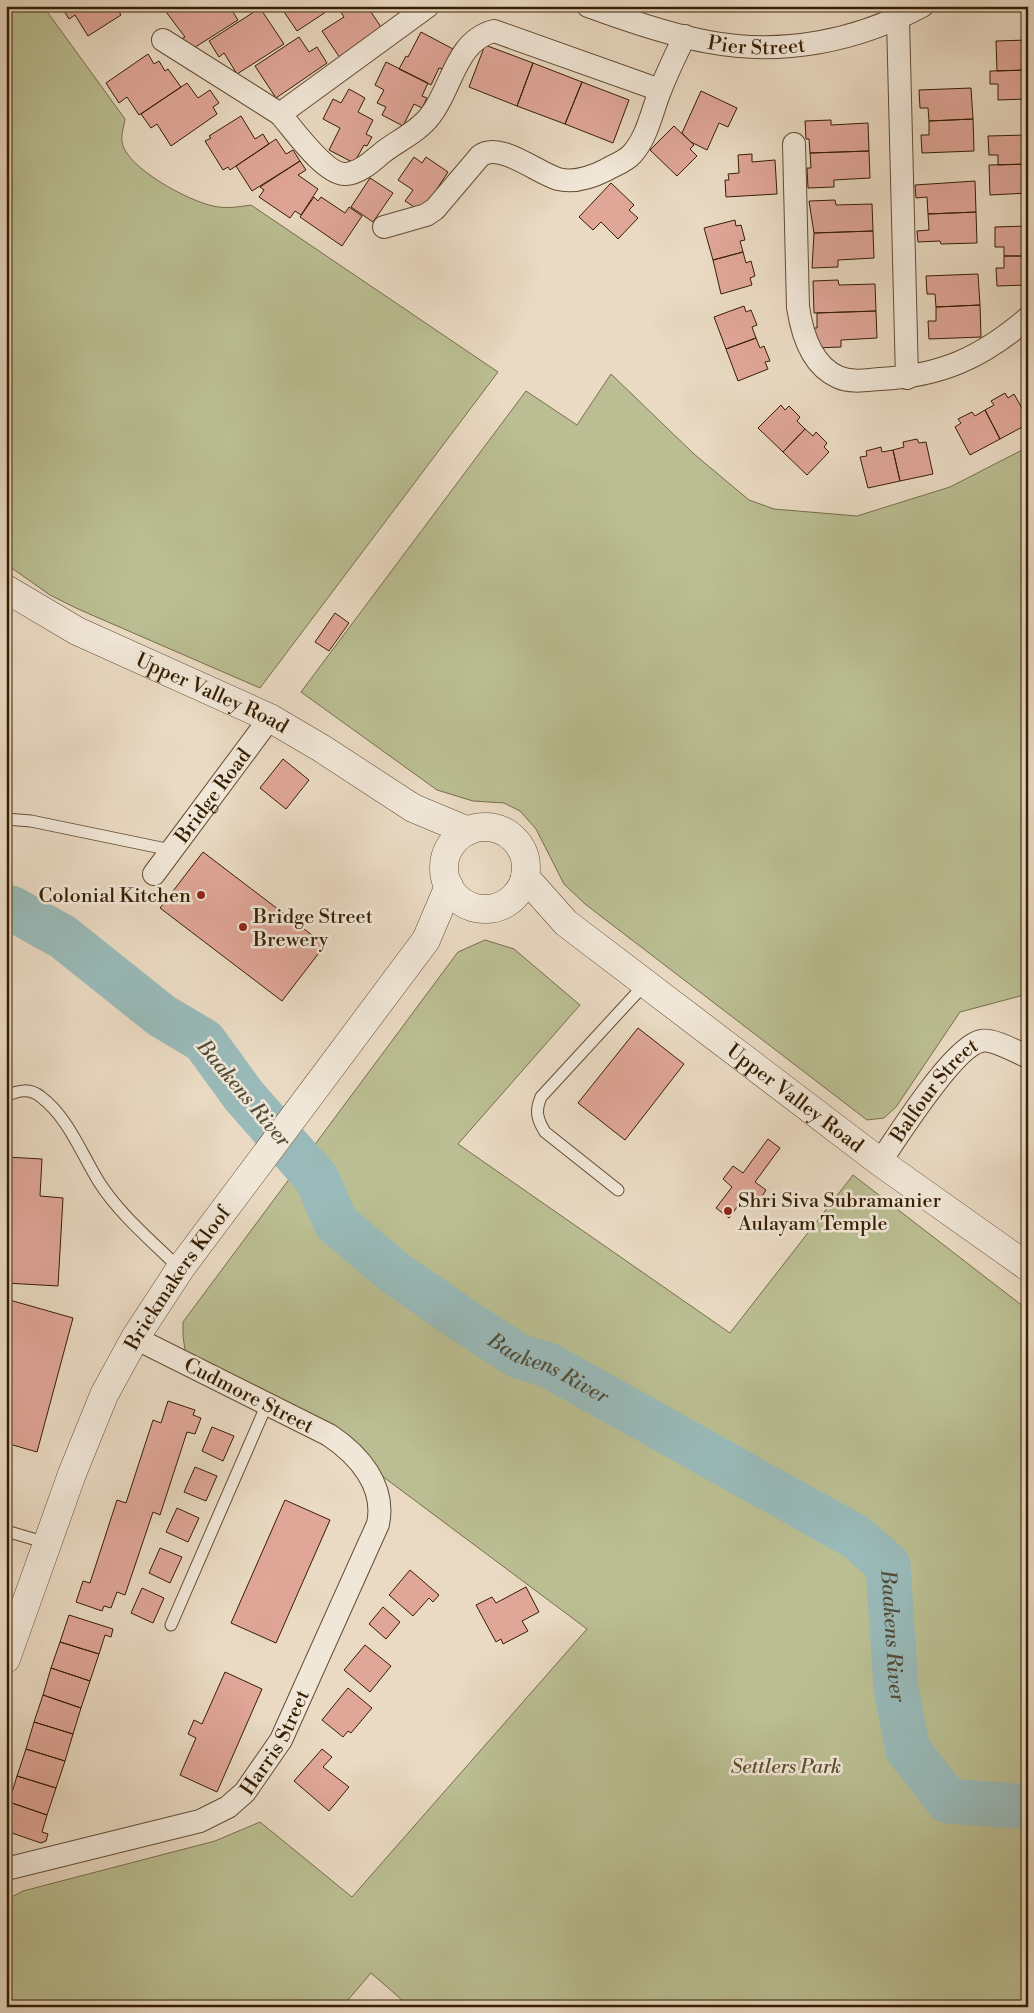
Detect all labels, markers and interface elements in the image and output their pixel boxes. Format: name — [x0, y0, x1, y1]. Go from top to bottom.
street label: Pier Street — [705, 31, 807, 61]
street label: Upper Valley Road — [131, 648, 293, 740]
street label: Bridge Road — [170, 743, 257, 849]
place label: Colonial Kitchen — [39, 884, 191, 909]
marker: Colonial Kitchen — [195, 889, 207, 901]
place label: Bridge Street Brewery — [252, 905, 373, 953]
marker: Bridge Street Brewery — [237, 921, 249, 933]
water label: Baakens River — [190, 1034, 296, 1154]
street label: Balfour Street — [885, 1034, 983, 1149]
street label: Upper Valley Road — [721, 1039, 868, 1159]
place label: Shri Siva Subramanier Aulayam Temple — [737, 1189, 942, 1237]
street label: Brickmakers Kloof — [119, 1201, 237, 1356]
marker: Shri Siva Subramanier Aulayam Temple — [722, 1205, 734, 1217]
water label: Baakens River — [481, 1327, 614, 1411]
street label: Cudmore Street — [179, 1353, 317, 1440]
water label: Baakens River — [874, 1568, 911, 1706]
street label: Harris Street — [235, 1686, 316, 1801]
park label: Settlers Park — [731, 1755, 841, 1780]

